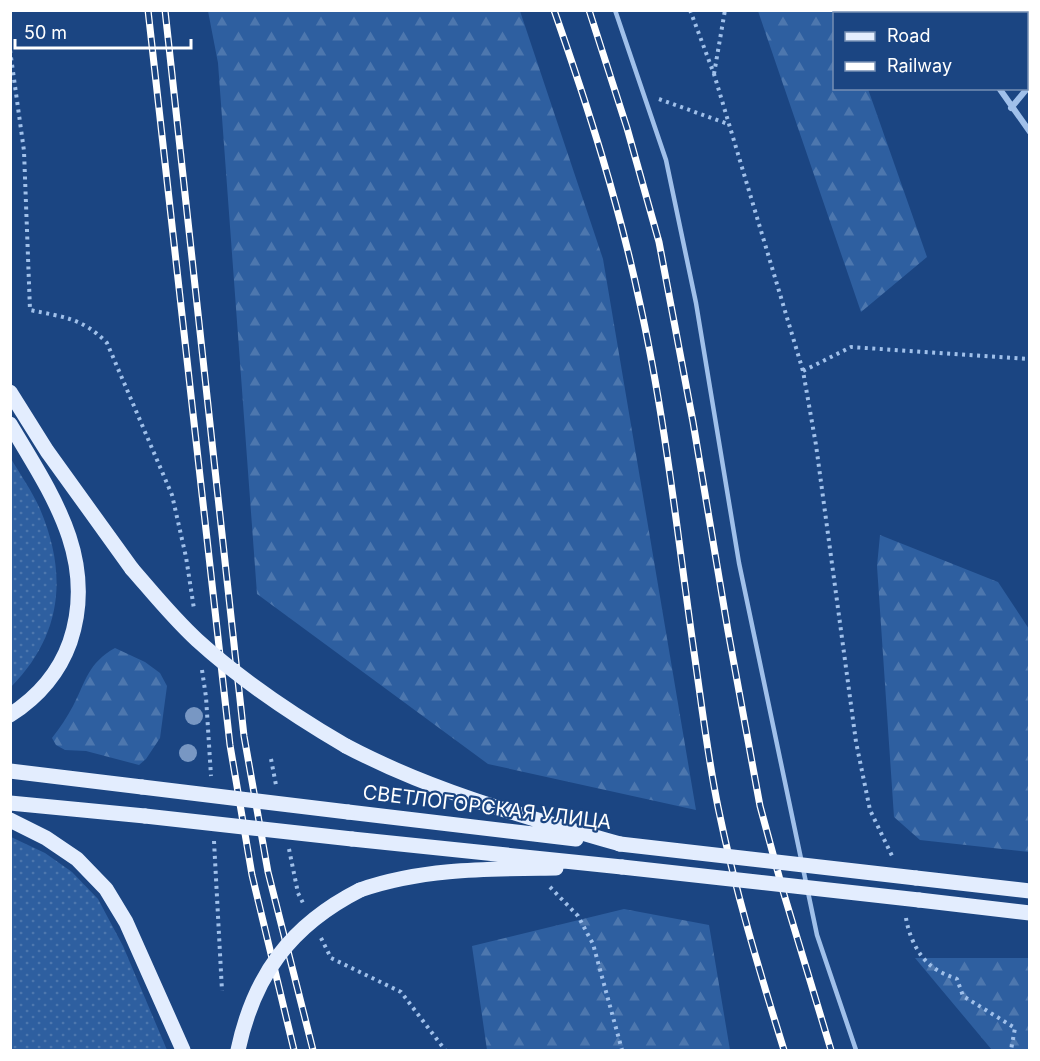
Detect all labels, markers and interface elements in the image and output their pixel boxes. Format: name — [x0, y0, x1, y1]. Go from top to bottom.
scale bar — [15, 12, 190, 50]
legend — [833, 12, 1028, 90]
text: 50 m — [24, 22, 67, 43]
text: Road — [887, 25, 930, 46]
text: Railway — [887, 55, 952, 76]
street label: СВЕТЛОГОРСКАЯ УЛИЦА — [361, 780, 613, 834]

